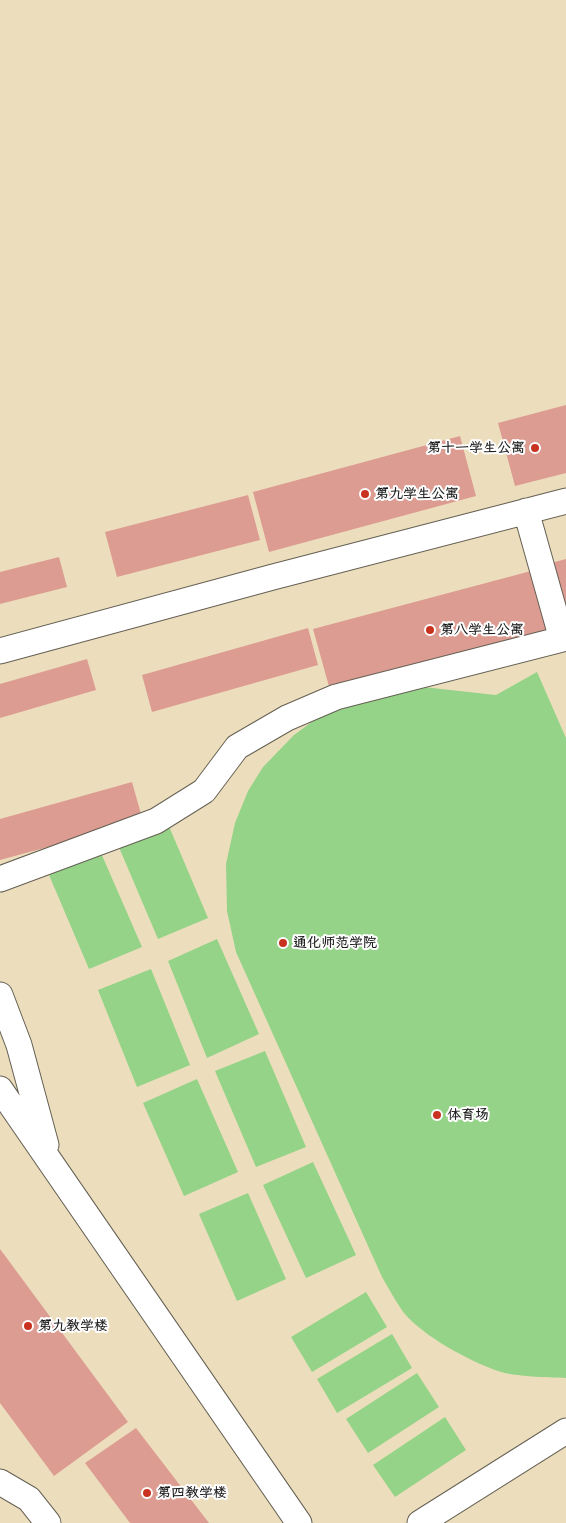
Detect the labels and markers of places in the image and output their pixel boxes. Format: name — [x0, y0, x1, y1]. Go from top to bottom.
place label: 第十一学生公寓 — [427, 440, 525, 456]
marker: 第十一学生公寓 — [529, 442, 541, 454]
place label: 第九学生公寓 — [375, 486, 459, 502]
marker: 第九学生公寓 — [359, 488, 371, 500]
place label: 第八学生公寓 — [440, 622, 524, 638]
marker: 第八学生公寓 — [424, 624, 436, 636]
place label: 通化师范学院 — [293, 935, 377, 951]
marker: 通化师范学院 — [277, 937, 289, 949]
place label: 体育场 — [447, 1107, 489, 1123]
marker: 体育场 — [431, 1109, 443, 1121]
place label: 第九教学楼 — [38, 1318, 108, 1334]
marker: 第九教学楼 — [22, 1320, 34, 1332]
place label: 第四教学楼 — [157, 1485, 227, 1501]
marker: 第四教学楼 — [141, 1487, 153, 1499]

